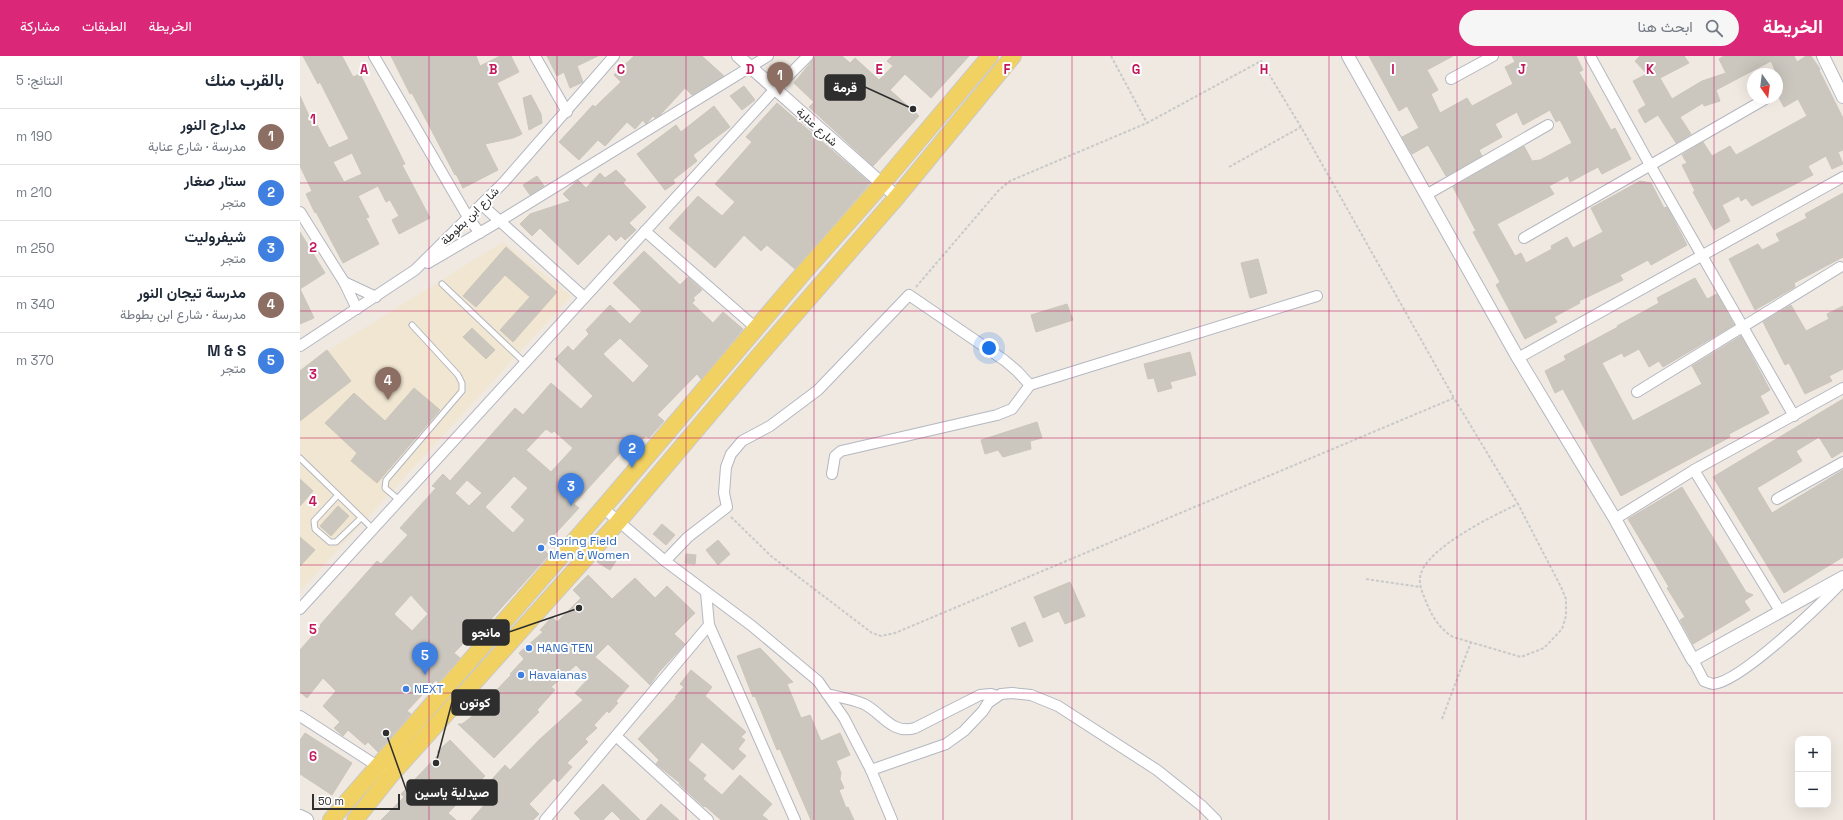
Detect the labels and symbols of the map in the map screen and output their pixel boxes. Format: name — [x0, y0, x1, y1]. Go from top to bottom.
text: A — [360, 61, 369, 78]
text: B — [489, 61, 498, 78]
text: C — [617, 61, 625, 78]
text: D — [746, 61, 755, 78]
text: E — [875, 61, 883, 78]
text: F — [1004, 61, 1011, 78]
text: G — [1132, 61, 1140, 78]
text: H — [1260, 61, 1268, 78]
text: I — [1391, 61, 1395, 78]
text: J — [1518, 61, 1526, 78]
text: K — [1646, 61, 1655, 78]
pin: 1 — [767, 62, 793, 95]
north arrow — [1747, 68, 1783, 104]
callout: قرمة — [825, 75, 865, 100]
text: قرمة — [833, 79, 857, 96]
street label: شارع عنابة — [792, 104, 841, 151]
text: 1 — [310, 111, 316, 128]
street label: شارع ابن بطوطة — [437, 183, 503, 249]
text: 2 — [309, 239, 317, 256]
your location — [979, 338, 999, 358]
text: 3 — [309, 366, 317, 383]
pin: 4 — [375, 367, 401, 400]
pin: 2 — [619, 435, 645, 468]
pin: 3 — [558, 473, 584, 506]
text: 4 — [309, 493, 317, 510]
place label: Spring Field Men & Women — [549, 533, 630, 563]
marker: Spring Field Men & Women — [536, 543, 546, 553]
callout: مانجو — [463, 620, 509, 645]
text: 5 — [309, 621, 317, 638]
text: مانجو — [471, 624, 501, 641]
place label: HANG TEN — [537, 640, 593, 656]
pin: 5 — [412, 642, 438, 675]
marker: HANG TEN — [524, 643, 534, 653]
place label: Havaianas — [529, 667, 587, 683]
marker: Havaianas — [516, 670, 526, 680]
place label: NEXT — [414, 681, 443, 697]
marker: NEXT — [401, 684, 411, 694]
callout: كوتون — [452, 690, 499, 715]
text: كوتون — [460, 694, 491, 711]
text: 6 — [309, 748, 317, 765]
callout: صيدلية ياسين — [407, 780, 497, 805]
text: صيدلية ياسين — [415, 784, 489, 801]
scale bar — [312, 792, 400, 811]

